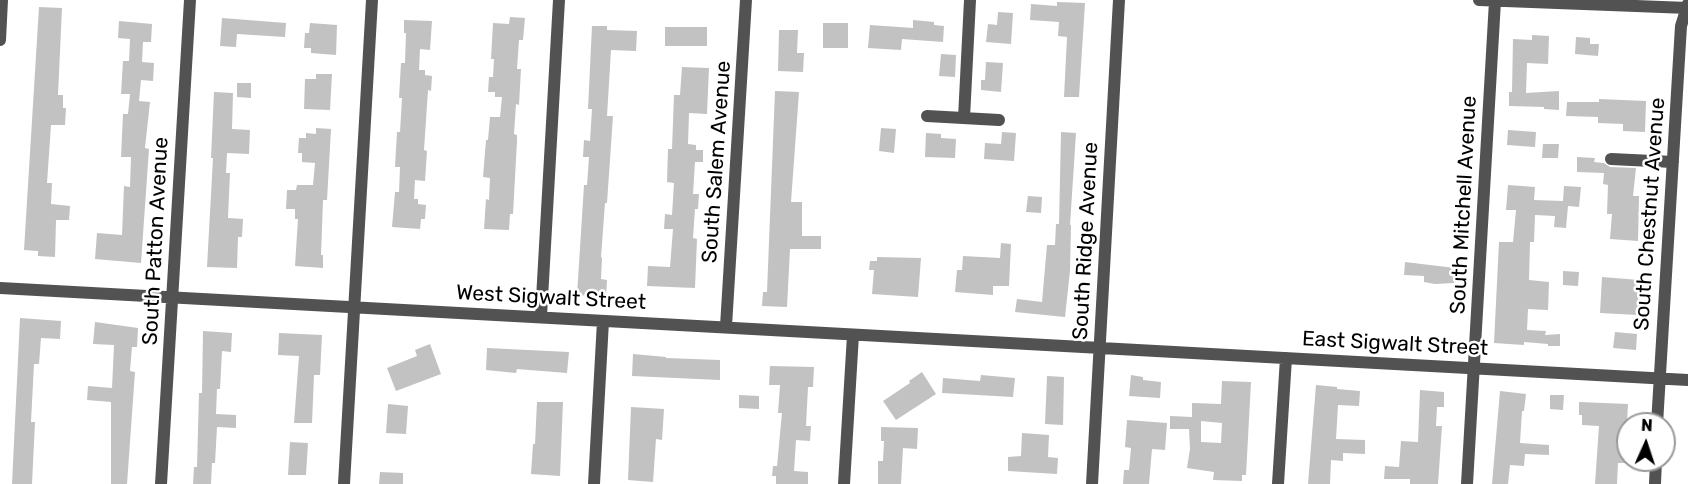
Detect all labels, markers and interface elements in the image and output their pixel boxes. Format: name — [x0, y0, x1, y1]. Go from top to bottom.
street label: South Salem Avenue — [697, 60, 737, 264]
street label: South Mitchell Avenue — [1446, 95, 1482, 315]
street label: South Chestnut Avenue — [1629, 97, 1671, 331]
street label: South Patton Avenue — [138, 136, 174, 346]
street label: South Ridge Avenue — [1068, 141, 1104, 341]
street label: West Sigwalt Street — [455, 280, 647, 316]
street label: East Sigwalt Street — [1301, 327, 1489, 361]
north arrow — [1616, 412, 1676, 472]
text: N — [1641, 416, 1653, 435]

